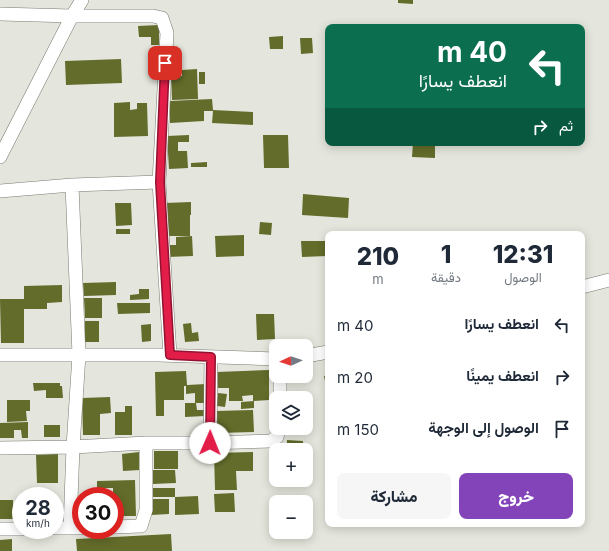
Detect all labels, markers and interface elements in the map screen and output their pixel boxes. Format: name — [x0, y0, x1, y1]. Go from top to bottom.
text: 40 m — [437, 35, 507, 69]
icon: left — [521, 40, 573, 92]
pin — [148, 46, 182, 80]
icon: arrive — [154, 52, 176, 74]
text: انعطف يسارًا — [419, 70, 507, 91]
icon: right — [529, 116, 551, 138]
text: ثم — [559, 116, 573, 135]
text: 1 — [441, 240, 451, 269]
text: 12:31 — [493, 240, 553, 269]
text: 210 — [357, 242, 399, 271]
text: دقيقة — [431, 269, 461, 285]
text: الوصول — [504, 269, 542, 285]
text: m — [372, 271, 384, 287]
text: انعطف يسارًا — [464, 314, 539, 333]
icon: left — [551, 314, 573, 336]
text: 40 m — [337, 316, 374, 335]
north arrow — [269, 339, 313, 383]
map controls — [269, 339, 313, 539]
text: انعطف يمينًا — [466, 366, 539, 385]
icon: right — [551, 366, 573, 388]
text: 20 m — [337, 368, 373, 387]
button: layers — [269, 391, 313, 435]
text: الوصول إلى الوجهة — [428, 418, 539, 437]
icon: arrive — [551, 418, 573, 440]
text: 150 m — [337, 420, 379, 439]
position arrow — [189, 422, 231, 464]
button: + — [269, 443, 313, 487]
button: مشاركة — [337, 473, 451, 519]
button: خروج — [459, 473, 573, 519]
speed limit sign: 30 — [72, 487, 124, 539]
button: − — [269, 495, 313, 539]
text: 28 — [25, 496, 51, 520]
text: km/h — [26, 517, 50, 529]

